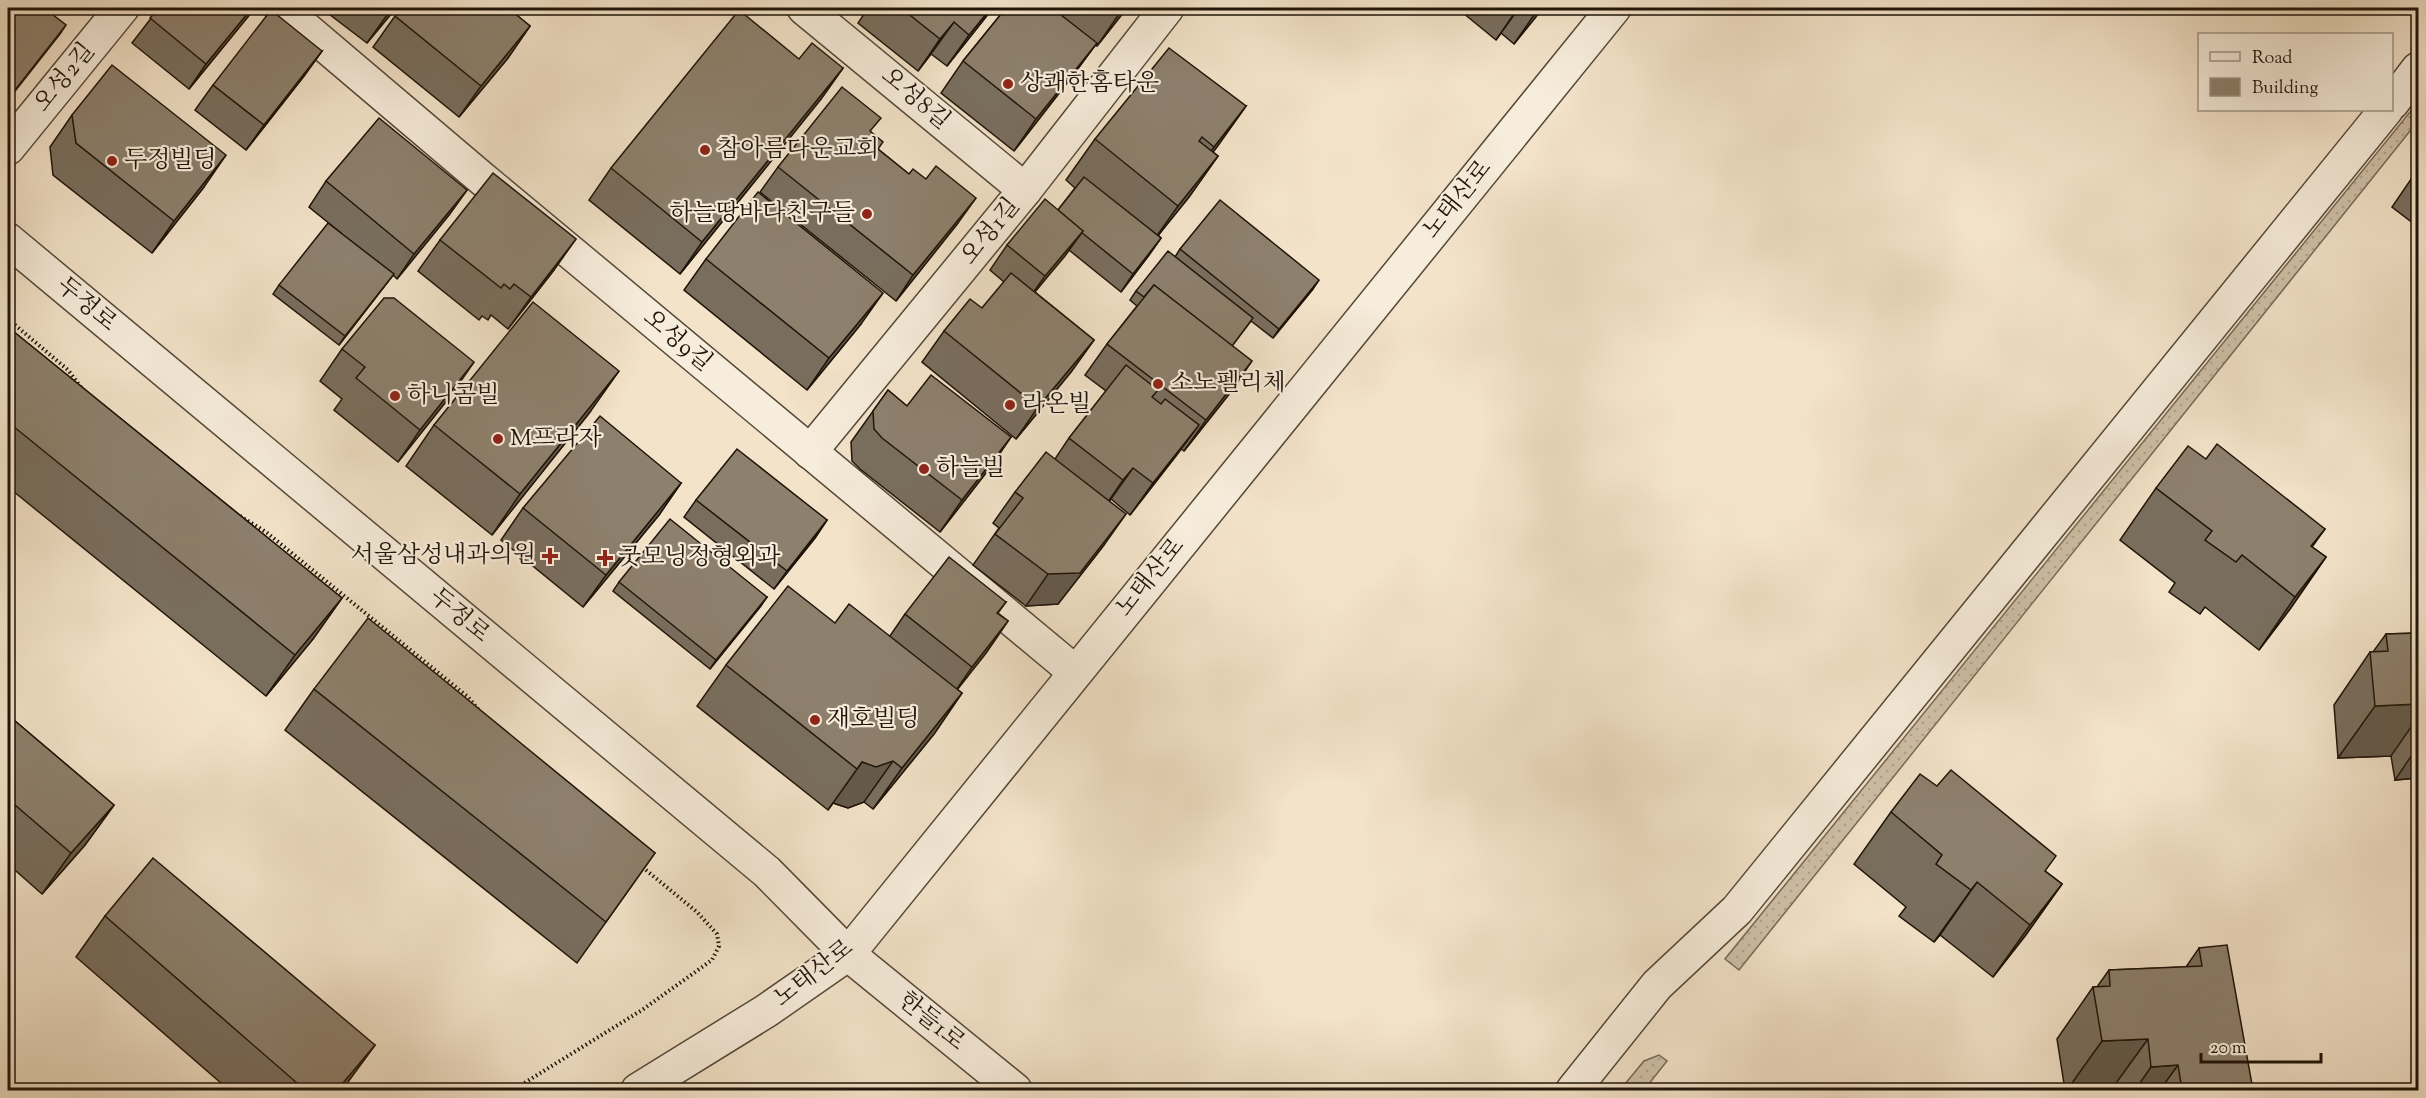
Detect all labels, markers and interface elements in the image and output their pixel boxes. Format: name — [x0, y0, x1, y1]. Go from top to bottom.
legend — [2198, 33, 2393, 111]
street label: 오성2길 — [26, 36, 104, 120]
text: Road — [2252, 46, 2292, 72]
street label: 오성8길 — [873, 60, 957, 138]
place label: 상쾌한홈타운 — [1020, 67, 1159, 101]
text: Building — [2252, 76, 2318, 102]
marker: 상쾌한홈타운 — [1001, 77, 1015, 91]
place label: 참아름다운교회 — [717, 133, 879, 167]
marker: 참아름다운교회 — [698, 143, 712, 157]
place label: 두정빌딩 — [124, 144, 217, 178]
street label: 노태산로 — [1416, 153, 1500, 247]
marker: 두정빌딩 — [105, 154, 119, 168]
street label: 오성1길 — [953, 191, 1029, 273]
place label: 하늘땅바다친구들 — [670, 197, 855, 231]
marker: 하늘땅바다친구들 — [860, 207, 874, 221]
street label: 두정로 — [48, 270, 124, 340]
street label: 오성9길 — [635, 302, 719, 380]
place label: 소노펠리체 — [1170, 367, 1286, 401]
marker: 소노펠리체 — [1151, 377, 1165, 391]
place label: 하니콤빌 — [407, 379, 500, 413]
place label: 라온빌 — [1022, 388, 1092, 422]
marker: 하니콤빌 — [388, 389, 402, 403]
marker: 라온빌 — [1003, 398, 1017, 412]
place label: M프라자 — [510, 422, 602, 456]
marker: M프라자 — [491, 432, 505, 446]
place label: 하늘빌 — [936, 452, 1006, 486]
marker: 하늘빌 — [917, 462, 931, 476]
street label: 노태산로 — [1109, 531, 1193, 625]
place label: 서울삼성내과의원 — [351, 539, 536, 573]
place label: 굿모닝정형외과 — [618, 541, 781, 575]
marker: 서울삼성내과의원 — [541, 547, 559, 565]
marker: 굿모닝정형외과 — [596, 549, 614, 567]
street label: 두정로 — [421, 581, 497, 651]
place label: 재호빌딩 — [827, 703, 920, 737]
marker: 재호빌딩 — [808, 713, 822, 727]
street label: 노태산로 — [767, 932, 861, 1016]
street label: 한들1로 — [890, 984, 972, 1060]
scale bar — [2201, 1026, 2321, 1064]
text: 20 m — [2210, 1036, 2247, 1062]

